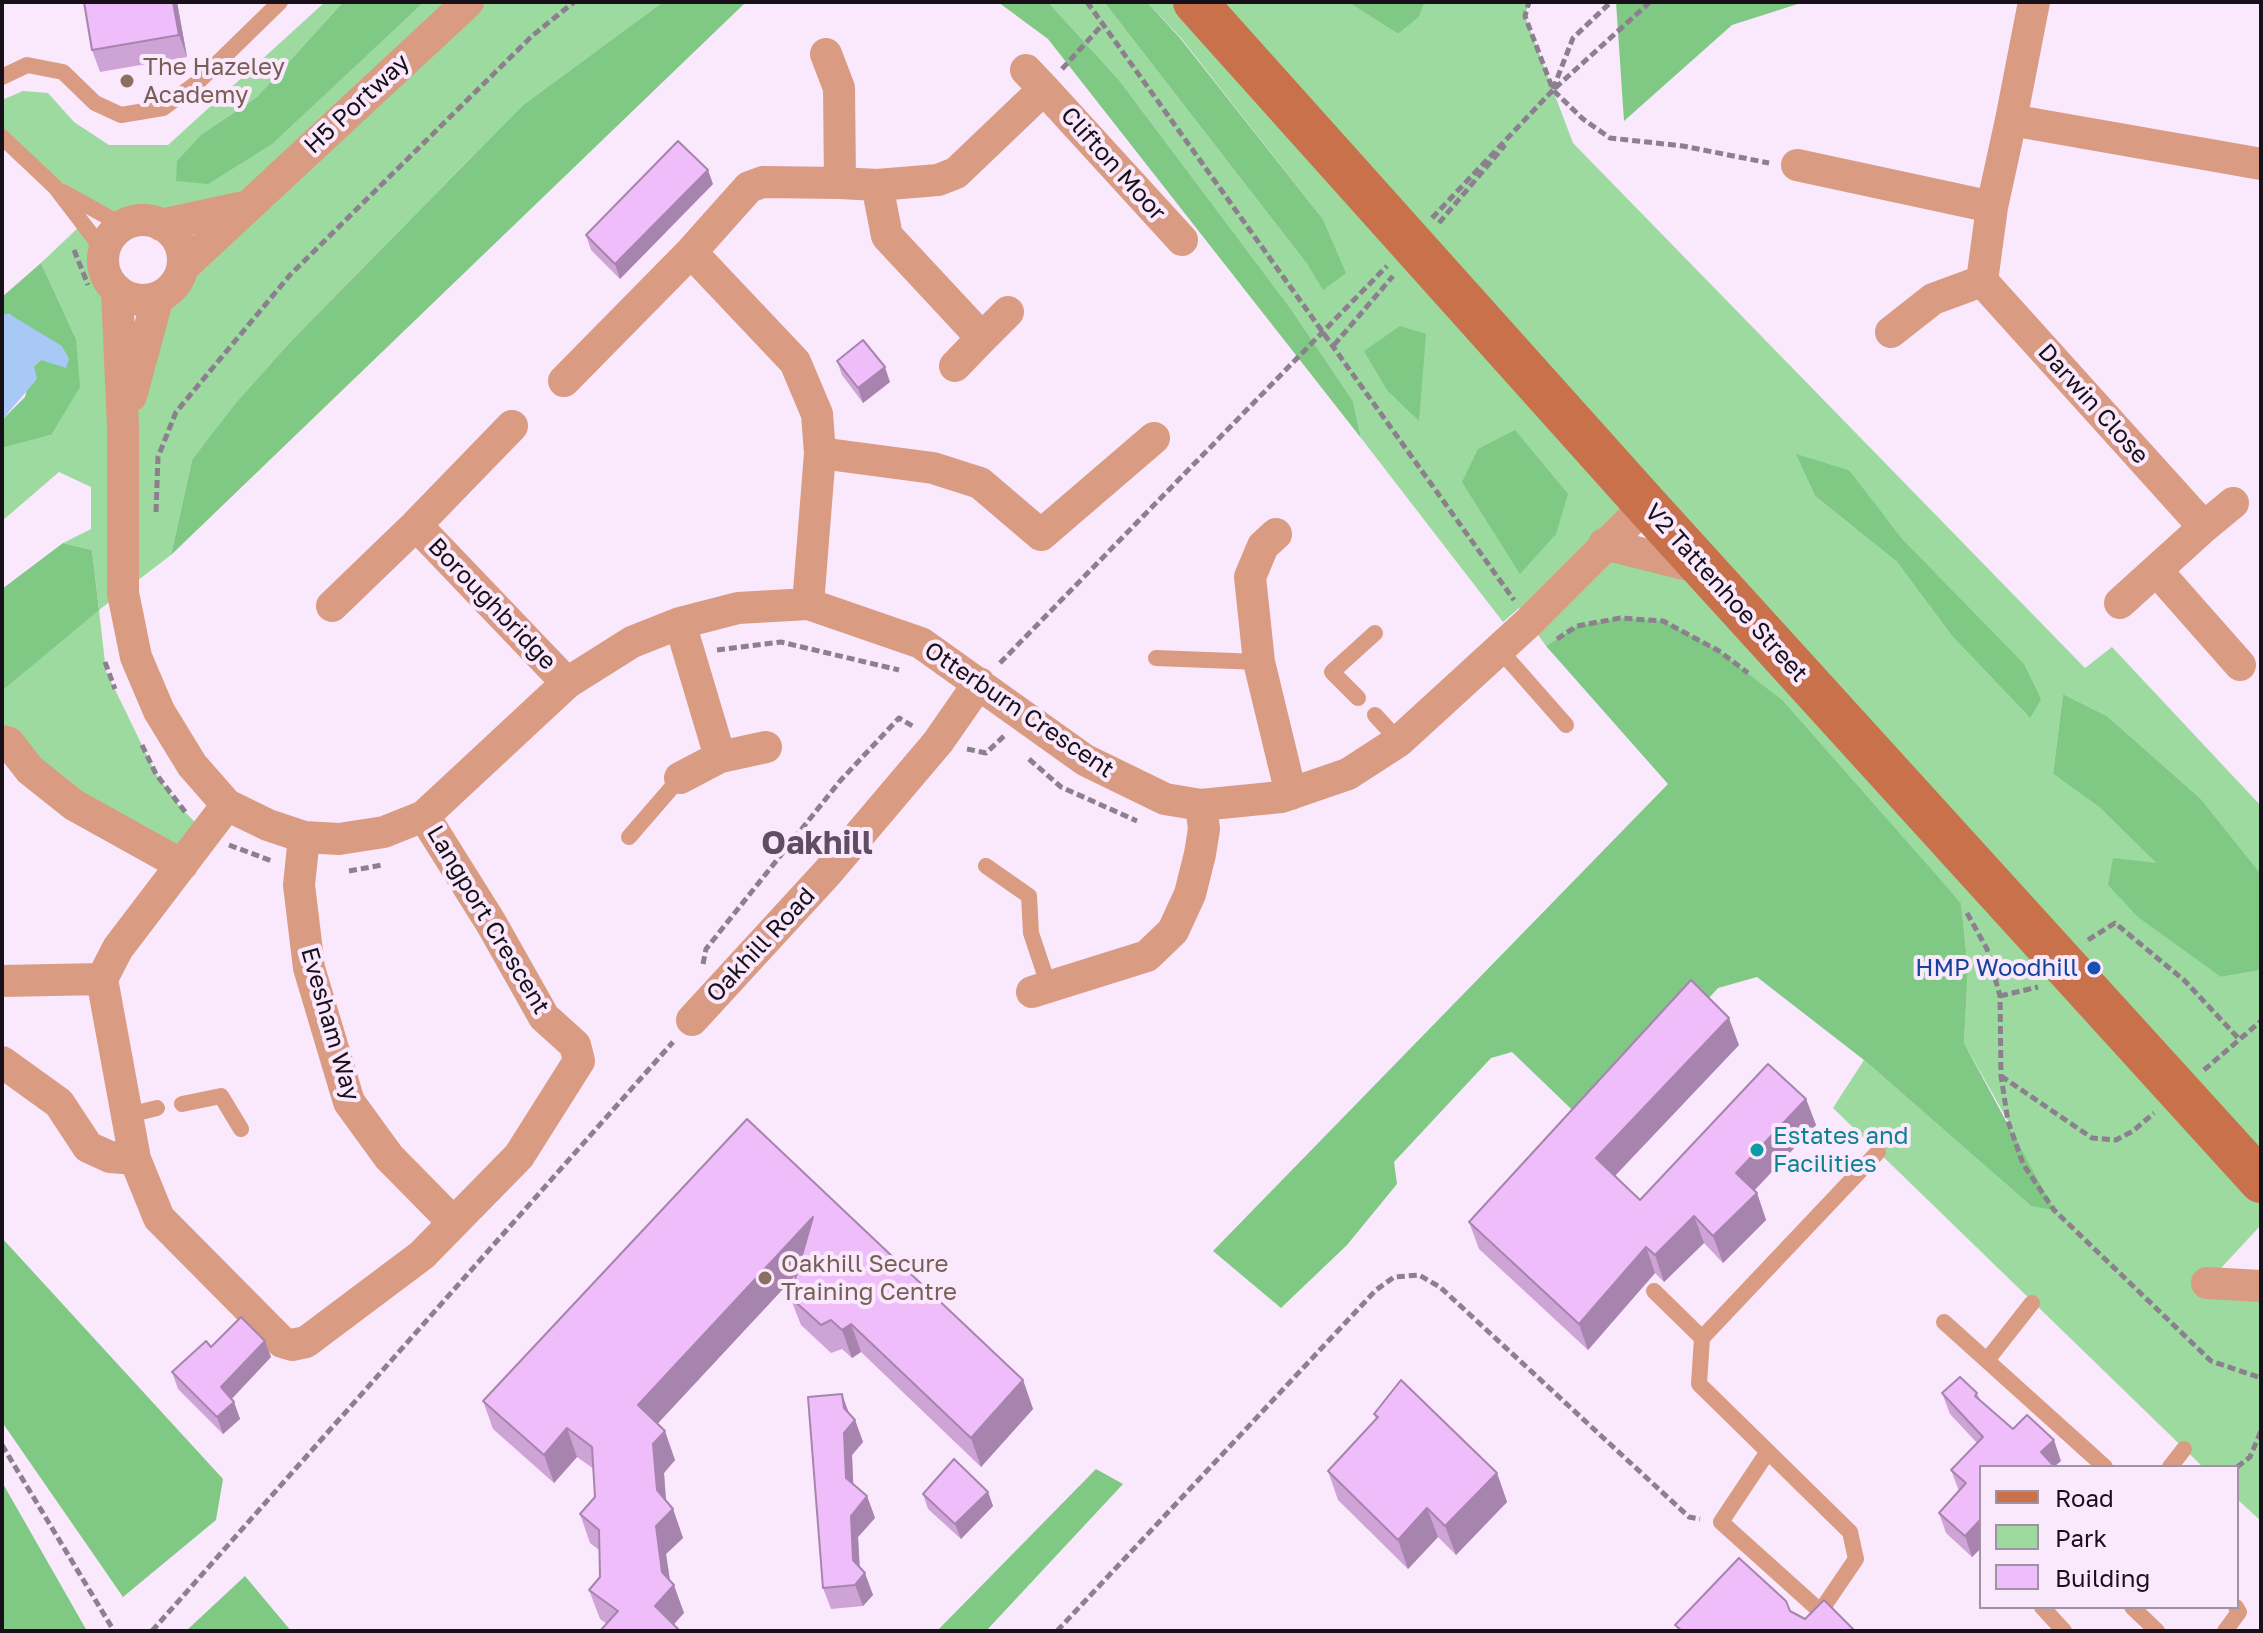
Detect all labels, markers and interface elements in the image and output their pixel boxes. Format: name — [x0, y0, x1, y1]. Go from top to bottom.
street label: H5 Portway — [298, 48, 416, 160]
place label: The Hazeley Academy — [143, 53, 285, 109]
marker: The Hazeley Academy — [118, 72, 136, 90]
street label: Clifton Moor — [1054, 101, 1172, 227]
street label: Darwin Close — [2032, 338, 2154, 470]
street label: V2 Tattenhoe Street — [1638, 498, 1814, 688]
street label: Boroughbridge — [422, 532, 562, 676]
street label: Otterburn Crescent — [919, 636, 1119, 784]
street label: Langport Crescent — [420, 821, 556, 1019]
district label: Oakhill — [761, 825, 873, 863]
street label: Oakhill Road — [701, 882, 821, 1008]
street label: Evesham Way — [294, 944, 366, 1104]
place label: HMP Woodhill — [1915, 954, 2078, 982]
marker: HMP Woodhill — [2085, 959, 2103, 977]
place label: Estates and Facilities — [1773, 1122, 1909, 1178]
marker: Estates and Facilities — [1748, 1141, 1766, 1159]
place label: Oakhill Secure Training Centre — [781, 1250, 957, 1306]
marker: Oakhill Secure Training Centre — [756, 1269, 774, 1287]
legend — [1979, 1465, 2239, 1609]
text: Road — [2055, 1483, 2114, 1512]
text: Park — [2055, 1523, 2107, 1552]
text: Building — [2055, 1563, 2150, 1592]

